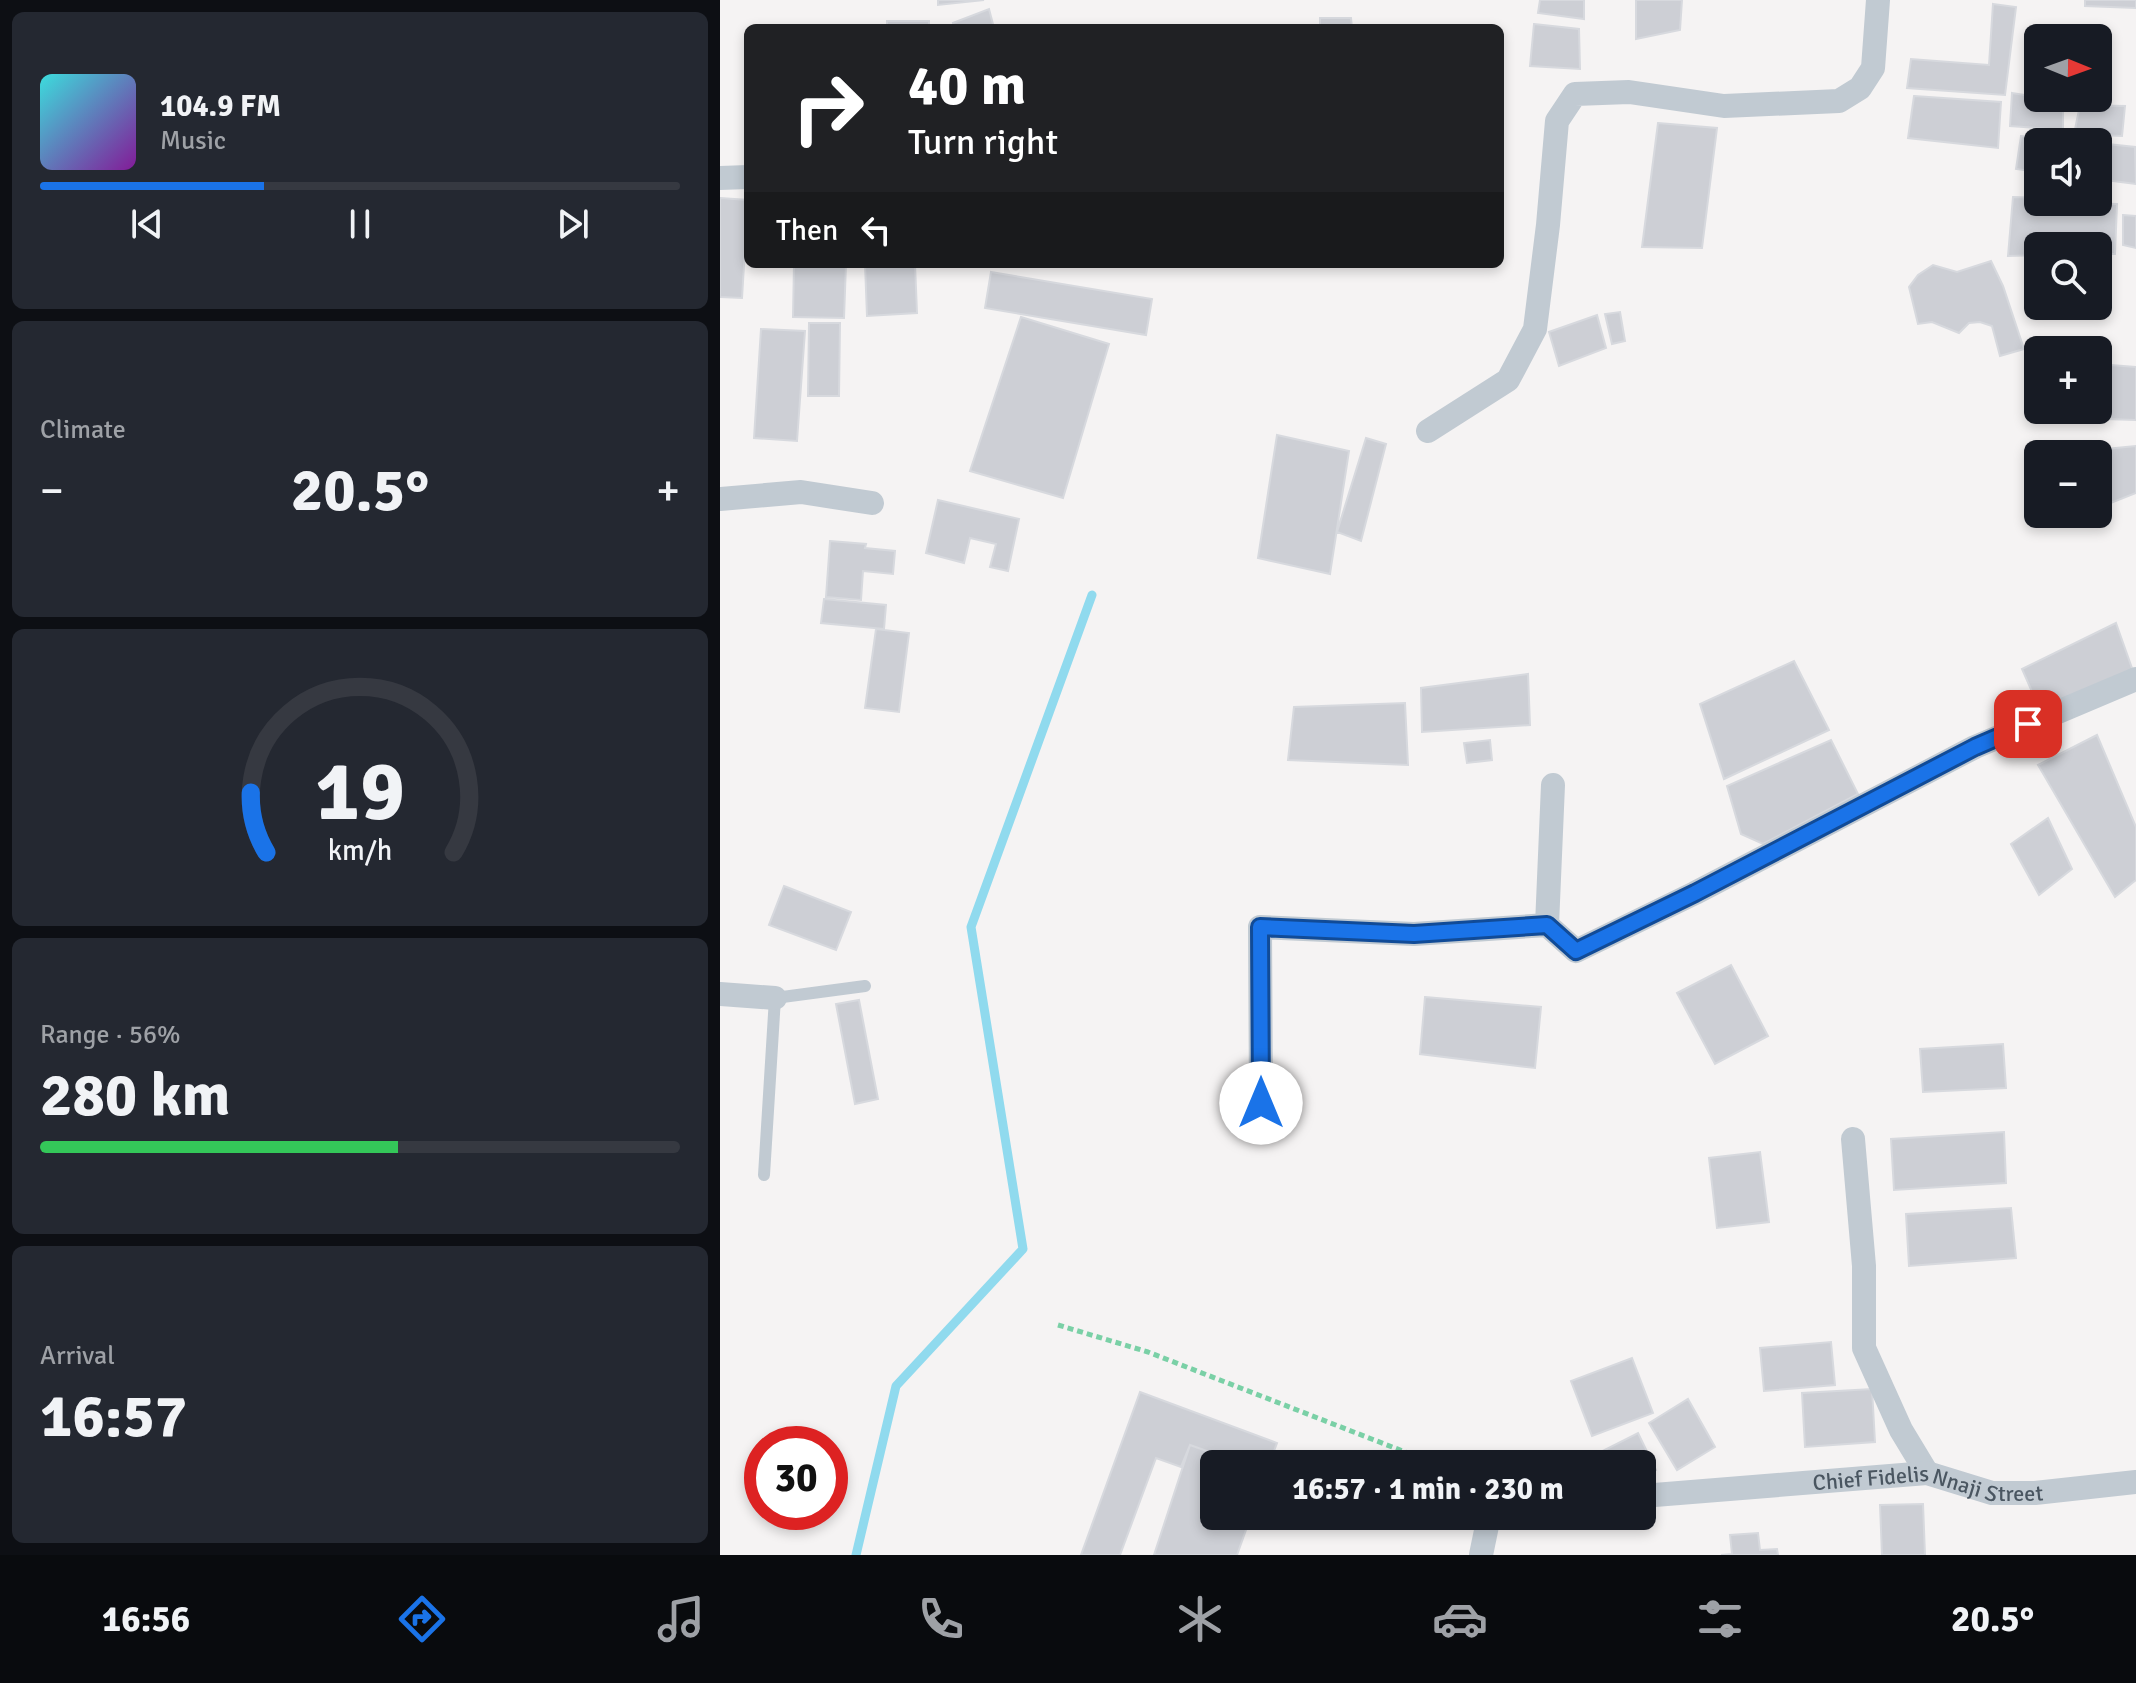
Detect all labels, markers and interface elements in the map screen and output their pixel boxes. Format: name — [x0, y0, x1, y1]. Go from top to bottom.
north arrow — [2024, 24, 2112, 112]
map controls — [2024, 24, 2112, 528]
text: 40 m — [908, 51, 1026, 120]
icon: right — [776, 56, 880, 160]
text: 104.9 FM — [160, 88, 281, 125]
text: Turn right — [908, 120, 1058, 165]
text: Music — [160, 125, 226, 157]
button: sound — [2024, 128, 2112, 216]
icon: previous — [125, 202, 169, 246]
icon: pause — [338, 202, 382, 246]
icon: next — [551, 202, 595, 246]
icon: left — [854, 208, 898, 252]
text: Then — [776, 212, 838, 249]
button: search — [2024, 232, 2112, 320]
button: + — [2024, 336, 2112, 424]
text: Climate — [40, 414, 126, 446]
button: − — [2024, 440, 2112, 528]
text: 20.5° — [291, 454, 429, 528]
text: − — [40, 464, 64, 518]
text: + — [656, 464, 680, 518]
pin — [1994, 690, 2062, 758]
icon: arrive — [2006, 702, 2050, 746]
text: 19 — [315, 741, 405, 843]
text: km/h — [328, 834, 392, 869]
text: Range · 56% — [40, 1019, 181, 1051]
text: 280 km — [40, 1059, 230, 1133]
position arrow — [1219, 1061, 1303, 1145]
text: Arrival — [40, 1340, 115, 1372]
text: 16:57 — [40, 1380, 187, 1454]
speed limit sign: 30 — [744, 1426, 848, 1530]
street label: Chief Fidelis Nnaji Street — [1811, 1460, 2045, 1508]
text: 16:57 · 1 min · 230 m — [1292, 1471, 1564, 1508]
icon: directions — [394, 1591, 450, 1647]
icon: music — [653, 1591, 709, 1647]
icon: phone — [913, 1591, 969, 1647]
icon: climate — [1172, 1591, 1228, 1647]
icon: car — [1432, 1591, 1488, 1647]
icon: filters — [1692, 1591, 1748, 1647]
text: 16:56 — [102, 1597, 190, 1642]
text: 20.5° — [1951, 1597, 2034, 1642]

